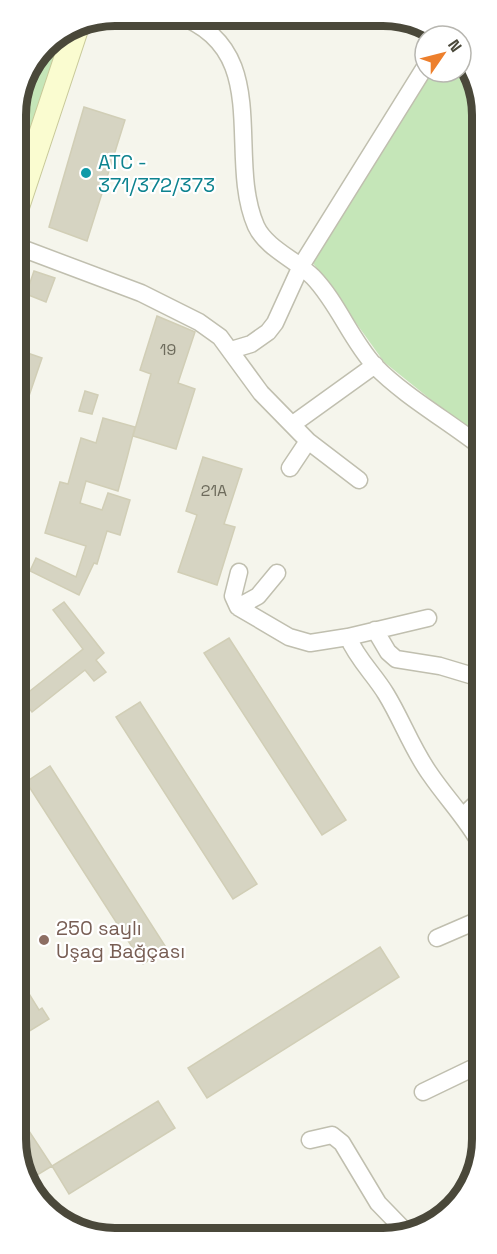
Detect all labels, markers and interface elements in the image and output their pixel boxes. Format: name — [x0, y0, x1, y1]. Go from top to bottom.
north arrow — [413, 24, 473, 84]
text: N — [443, 35, 467, 56]
place label: ATC - 371/372/373 — [98, 149, 215, 198]
marker: ATC - 371/372/373 — [79, 166, 93, 180]
house number: 19 — [160, 339, 176, 360]
house number: 21A — [201, 480, 227, 501]
place label: 250 saylı Uşag Bağçası — [56, 915, 185, 964]
marker: 250 saylı Uşag Bağçası — [37, 933, 51, 947]

